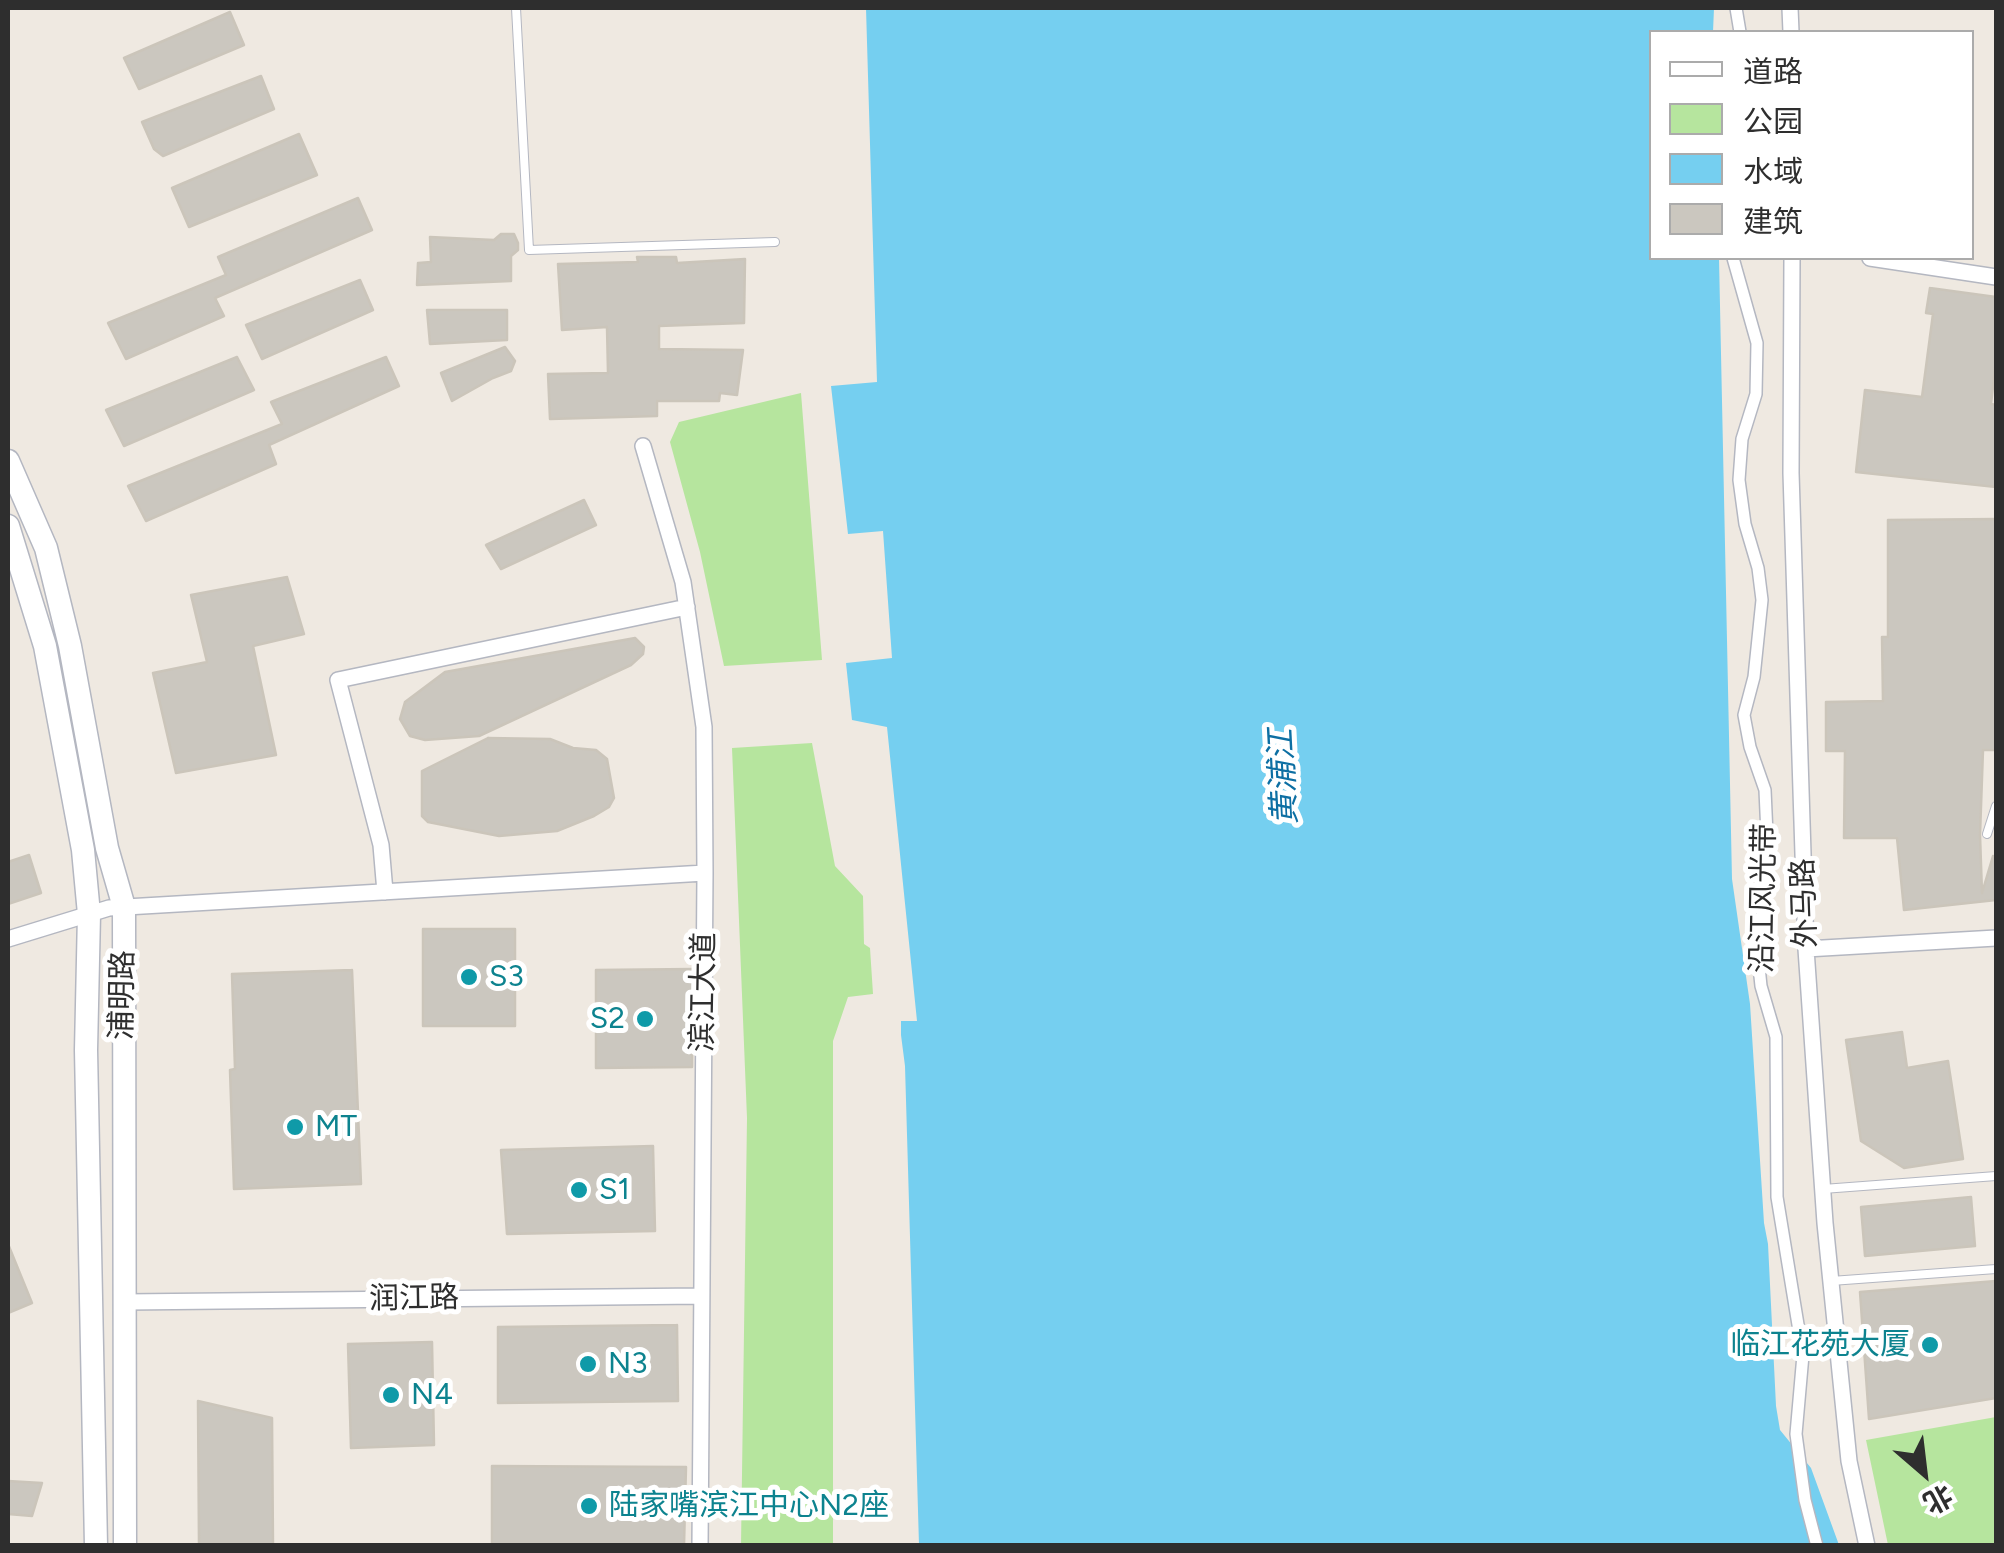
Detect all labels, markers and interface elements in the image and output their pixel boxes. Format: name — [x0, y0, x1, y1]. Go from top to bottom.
legend — [1649, 30, 1974, 260]
text: 道路 — [1743, 53, 1803, 90]
text: 公园 — [1743, 103, 1803, 140]
text: 水域 — [1743, 153, 1803, 190]
text: 建筑 — [1743, 203, 1803, 240]
water label: 黄浦江 — [1262, 728, 1306, 826]
street label: 沿江风光带 — [1745, 823, 1783, 973]
street label: 外马路 — [1785, 857, 1825, 949]
street label: 滨江大道 — [685, 932, 723, 1052]
street label: 浦明路 — [104, 950, 142, 1040]
place label: S3 — [489, 959, 524, 995]
marker: S3 — [458, 966, 480, 988]
place label: S2 — [590, 1001, 625, 1037]
marker: S2 — [634, 1008, 656, 1030]
place label: MT — [315, 1109, 357, 1145]
marker: MT — [284, 1116, 306, 1138]
place label: S1 — [599, 1172, 630, 1208]
marker: S1 — [568, 1179, 590, 1201]
street label: 润江路 — [369, 1280, 459, 1318]
place label: 临江花苑大厦 — [1730, 1327, 1910, 1363]
marker: 临江花苑大厦 — [1919, 1334, 1941, 1356]
place label: N3 — [608, 1346, 648, 1382]
marker: N3 — [577, 1353, 599, 1375]
place label: N4 — [411, 1377, 453, 1413]
marker: N4 — [380, 1384, 402, 1406]
north arrow — [1874, 1423, 1974, 1523]
text: 北 — [1918, 1478, 1958, 1521]
place label: 陆家嘴滨江中心N2座 — [609, 1488, 889, 1524]
marker: 陆家嘴滨江中心N2座 — [578, 1495, 600, 1517]

